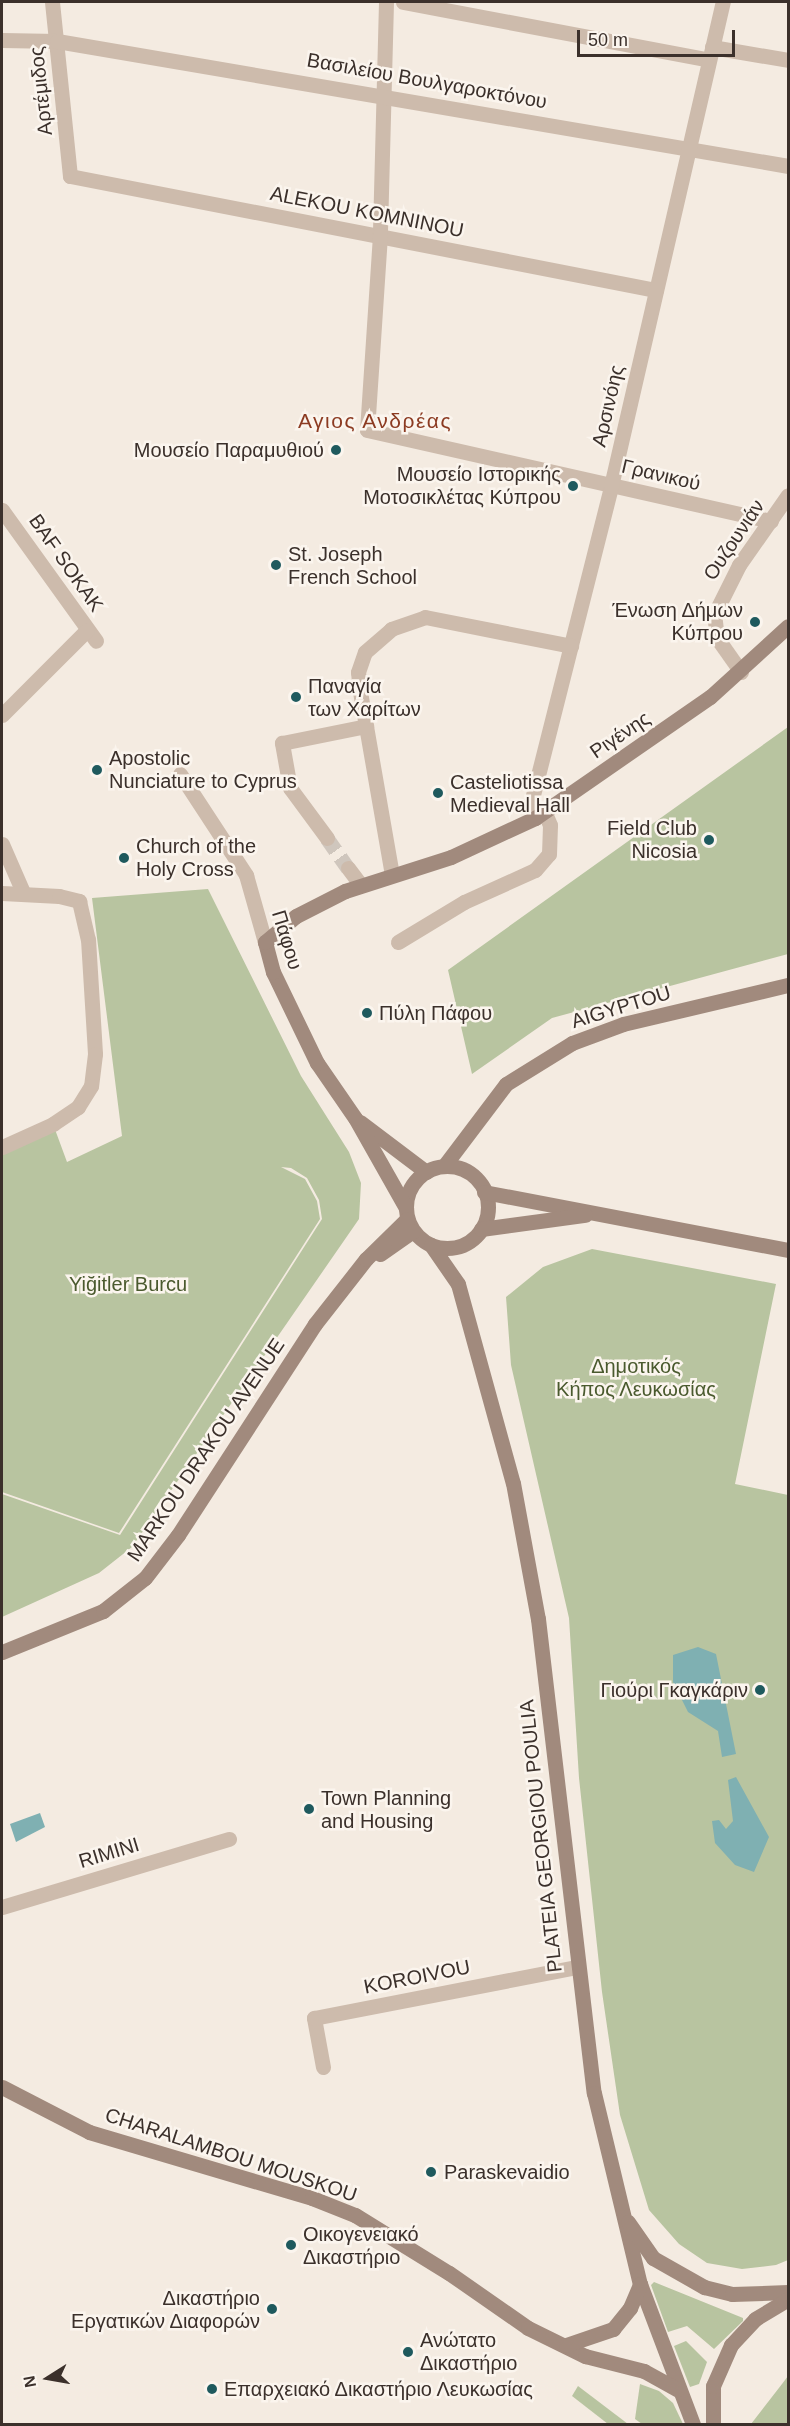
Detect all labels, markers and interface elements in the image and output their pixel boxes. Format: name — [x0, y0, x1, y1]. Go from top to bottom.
scale bar — [580, 18, 738, 56]
text: 50 m — [588, 30, 628, 50]
street label: Αρτέμιδος — [24, 45, 58, 137]
street label: Βασιλείου Βουλγαροκτόνου — [305, 48, 549, 114]
street label: ALEKOU KOMNINOU — [268, 181, 466, 243]
street label: Αρσινόης — [587, 363, 629, 449]
district label: Αγιος Ανδρέας — [297, 408, 453, 434]
place label: Μουσείο Παραμυθιού — [134, 438, 324, 462]
marker: Μουσείο Παραμυθιού — [329, 443, 343, 457]
street label: Γρανικού — [619, 454, 703, 496]
place label: Μουσείο Ιστορικής Μοτοσικλέτας Κύπρου — [363, 462, 561, 509]
marker: Μουσείο Ιστορικής Μοτοσικλέτας Κύπρου — [566, 479, 580, 493]
street label: Ουζουνιάν — [698, 495, 770, 585]
street label: BAF SOKAK — [24, 510, 108, 616]
place label: St. Joseph French School — [288, 542, 417, 589]
marker: St. Joseph French School — [269, 558, 283, 572]
place label: Ένωση Δήμων Κύπρου — [611, 598, 743, 645]
marker: Ένωση Δήμων Κύπρου — [748, 615, 762, 629]
place label: Παναγία των Χαρίτων — [308, 674, 421, 721]
marker: Παναγία των Χαρίτων — [289, 690, 303, 704]
street label: Ριγένης — [585, 706, 655, 764]
place label: Apostolic Nunciature to Cyprus — [109, 746, 297, 793]
marker: Apostolic Nunciature to Cyprus — [90, 763, 104, 777]
place label: Casteliotissa Medieval Hall — [450, 770, 570, 817]
marker: Casteliotissa Medieval Hall — [431, 786, 445, 800]
place label: Field Club Nicosia — [607, 816, 697, 863]
marker: Field Club Nicosia — [702, 833, 716, 847]
place label: Church of the Holy Cross — [136, 834, 256, 881]
marker: Church of the Holy Cross — [117, 851, 131, 865]
street label: Πάφου — [267, 907, 307, 973]
street label: AIGYPTOU — [568, 980, 674, 1034]
place label: Πύλη Πάφου — [379, 1001, 492, 1025]
marker: Πύλη Πάφου — [360, 1006, 374, 1020]
park label: Yiğitler Burcu — [69, 1272, 187, 1296]
street label: MARKOU DRAKOU AVENUE — [122, 1333, 290, 1567]
park label: Δημοτικός Κήπος Λευκωσίας — [556, 1354, 716, 1401]
place label: Γιούρι Γκαγκάριν — [600, 1678, 748, 1702]
marker: Γιούρι Γκαγκάριν — [753, 1683, 767, 1697]
street label: PLATEIA GEORGIOU POULIA — [515, 1698, 567, 1974]
place label: Town Planning and Housing — [321, 1786, 451, 1833]
marker: Town Planning and Housing — [302, 1802, 316, 1816]
street label: RIMINI — [76, 1832, 142, 1874]
street label: KOROIVOU — [362, 1955, 472, 1999]
street label: CHARALAMBOU MOUSKOU — [102, 2103, 360, 2207]
place label: Paraskevaidio — [444, 2160, 570, 2184]
marker: Paraskevaidio — [422, 2163, 440, 2181]
place label: Οικογενειακό Δικαστήριο — [303, 2222, 419, 2269]
marker: Οικογενειακό Δικαστήριο — [284, 2238, 298, 2252]
place label: Δικαστήριο Εργατικών Διαφορών — [70, 2286, 260, 2333]
marker: Δικαστήριο Εργατικών Διαφορών — [265, 2302, 279, 2316]
place label: Ανώτατο Δικαστήριο — [420, 2328, 517, 2375]
marker: Ανώτατο Δικαστήριο — [401, 2345, 415, 2359]
north arrow — [18, 2348, 78, 2408]
text: N — [20, 2374, 39, 2389]
place label: Επαρχειακό Δικαστήριο Λευκωσίας — [224, 2377, 535, 2401]
marker: Επαρχειακό Δικαστήριο Λευκωσίας — [205, 2382, 219, 2396]

